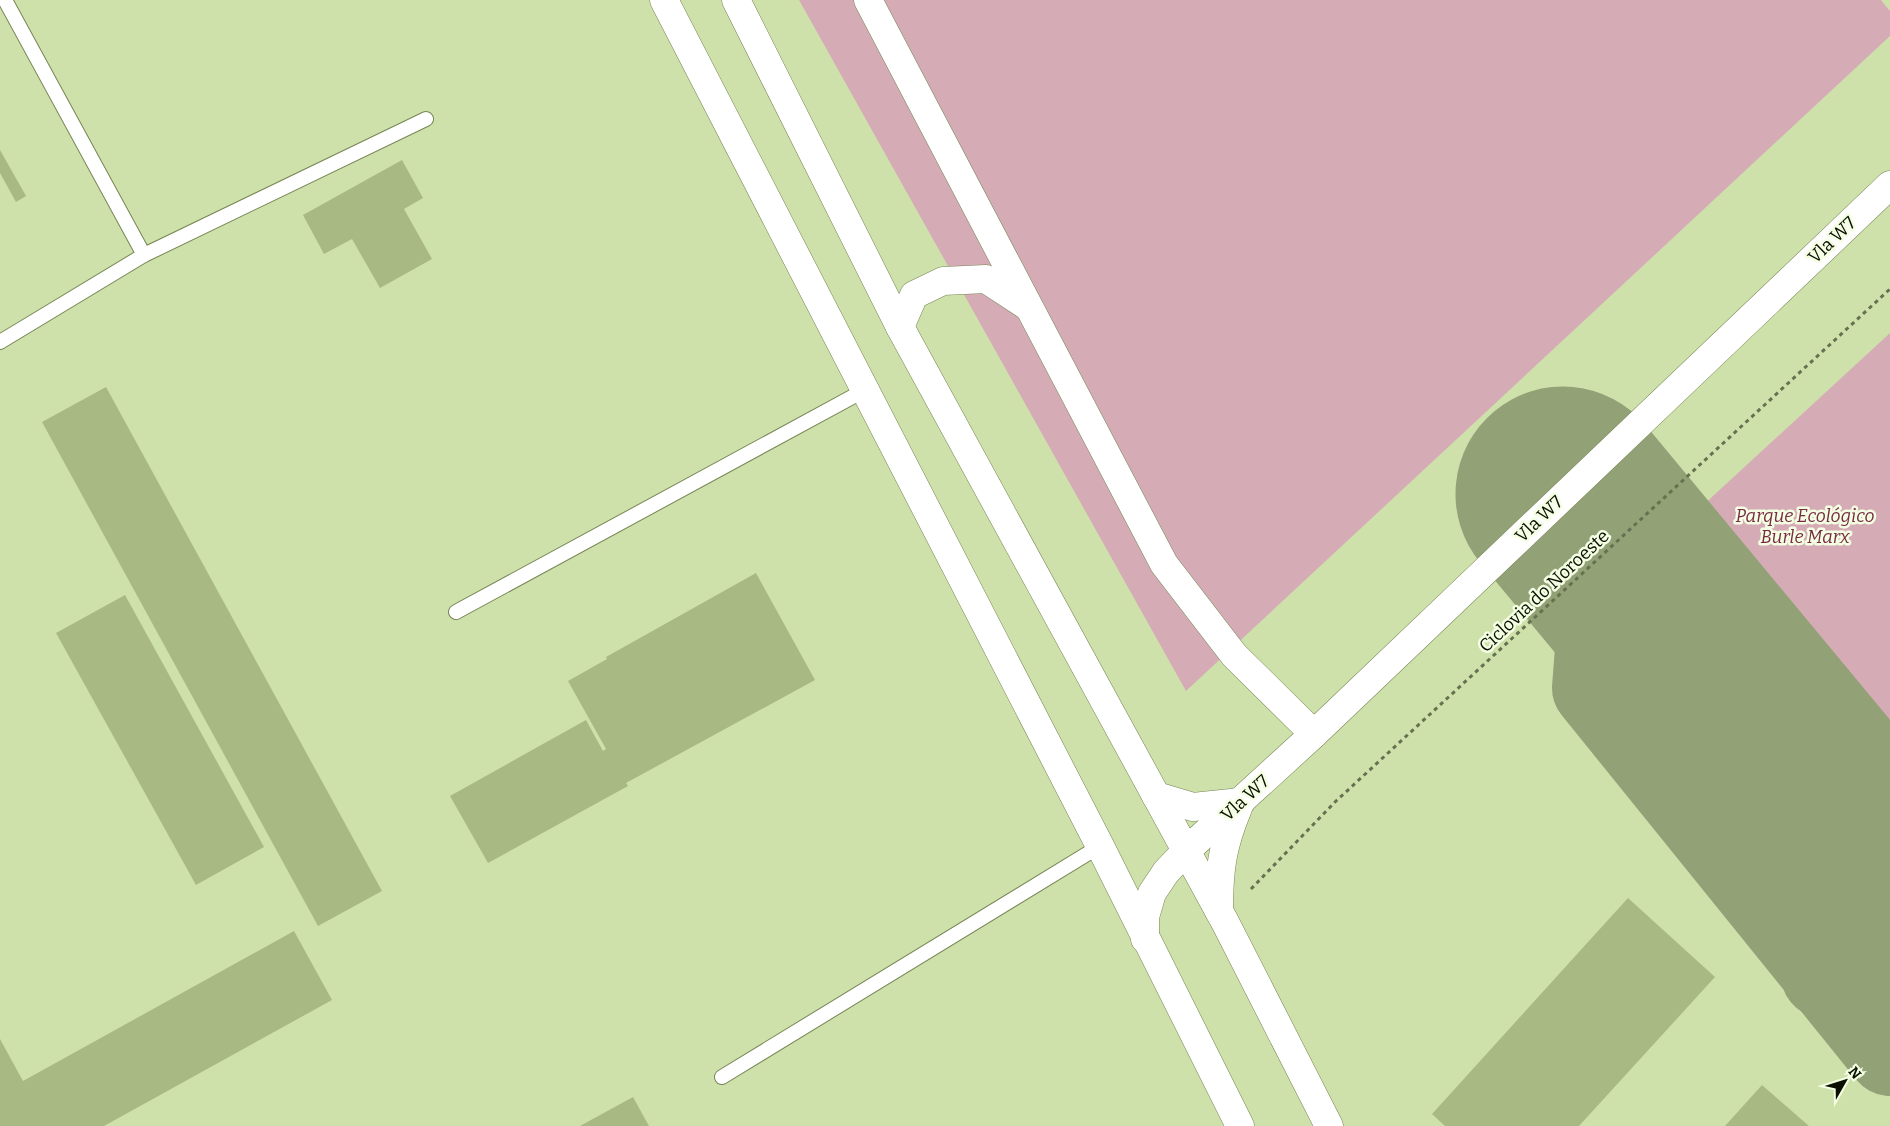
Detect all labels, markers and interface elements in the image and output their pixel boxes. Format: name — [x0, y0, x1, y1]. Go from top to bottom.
street label: Vla W7 — [1803, 212, 1861, 268]
street label: Vla W7 — [1510, 491, 1568, 547]
park label: Parque Ecológico Burle Marx — [1735, 505, 1875, 548]
street label: Ciclovia do Noroeste — [1474, 525, 1614, 657]
street label: Vla W7 — [1216, 770, 1274, 826]
north arrow — [1820, 1056, 1870, 1106]
text: N — [1845, 1064, 1865, 1083]

